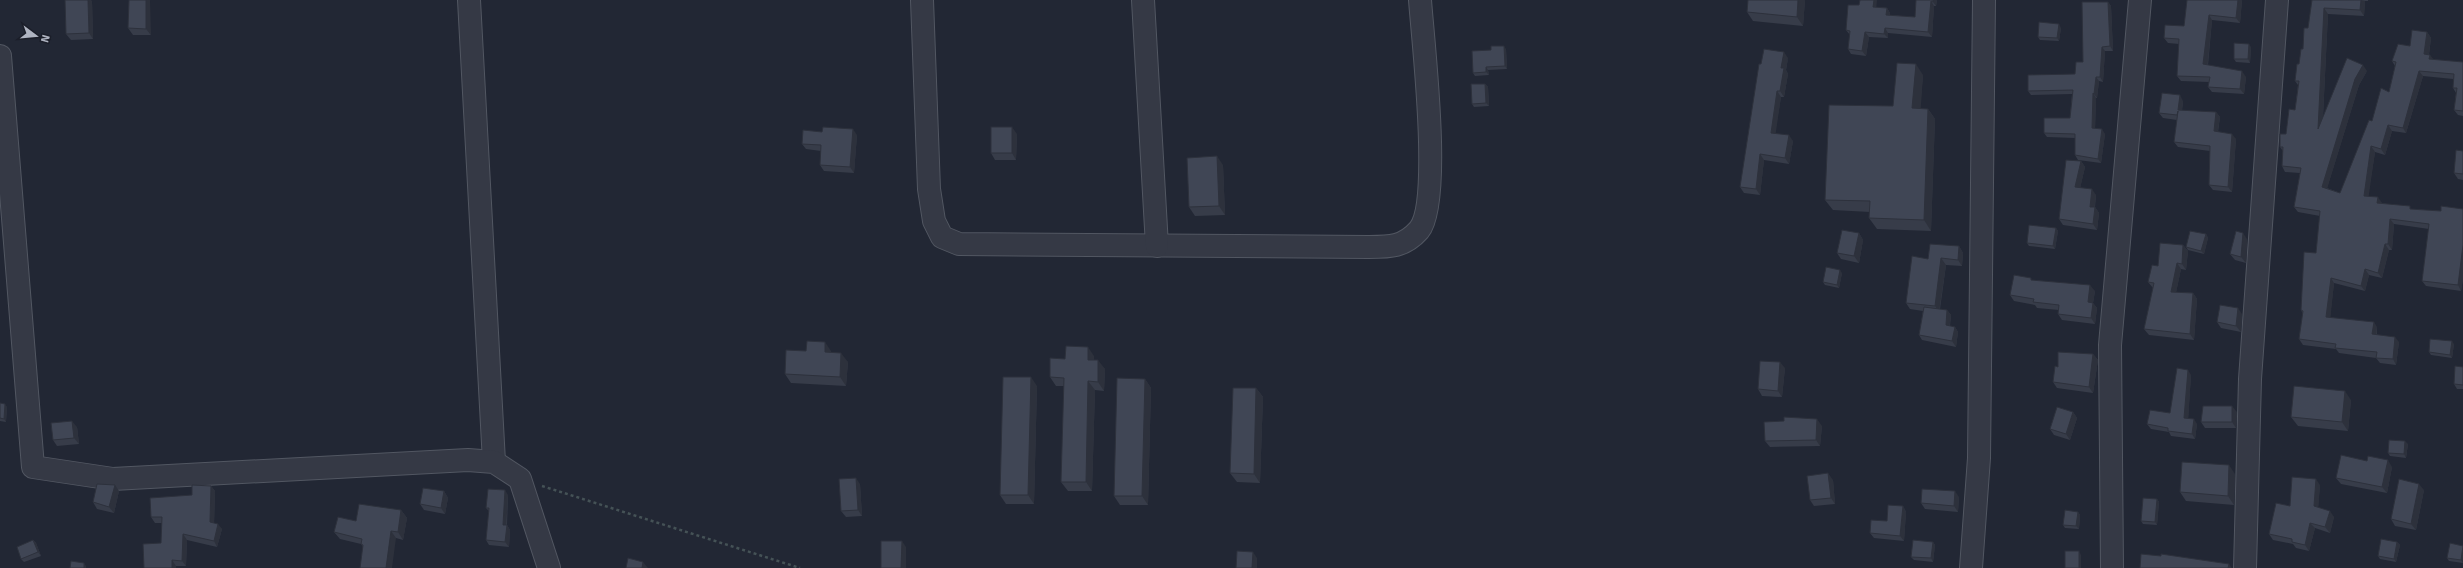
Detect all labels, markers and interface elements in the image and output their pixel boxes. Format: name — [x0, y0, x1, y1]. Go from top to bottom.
north arrow — [16, 16, 56, 56]
text: N — [38, 33, 52, 44]

